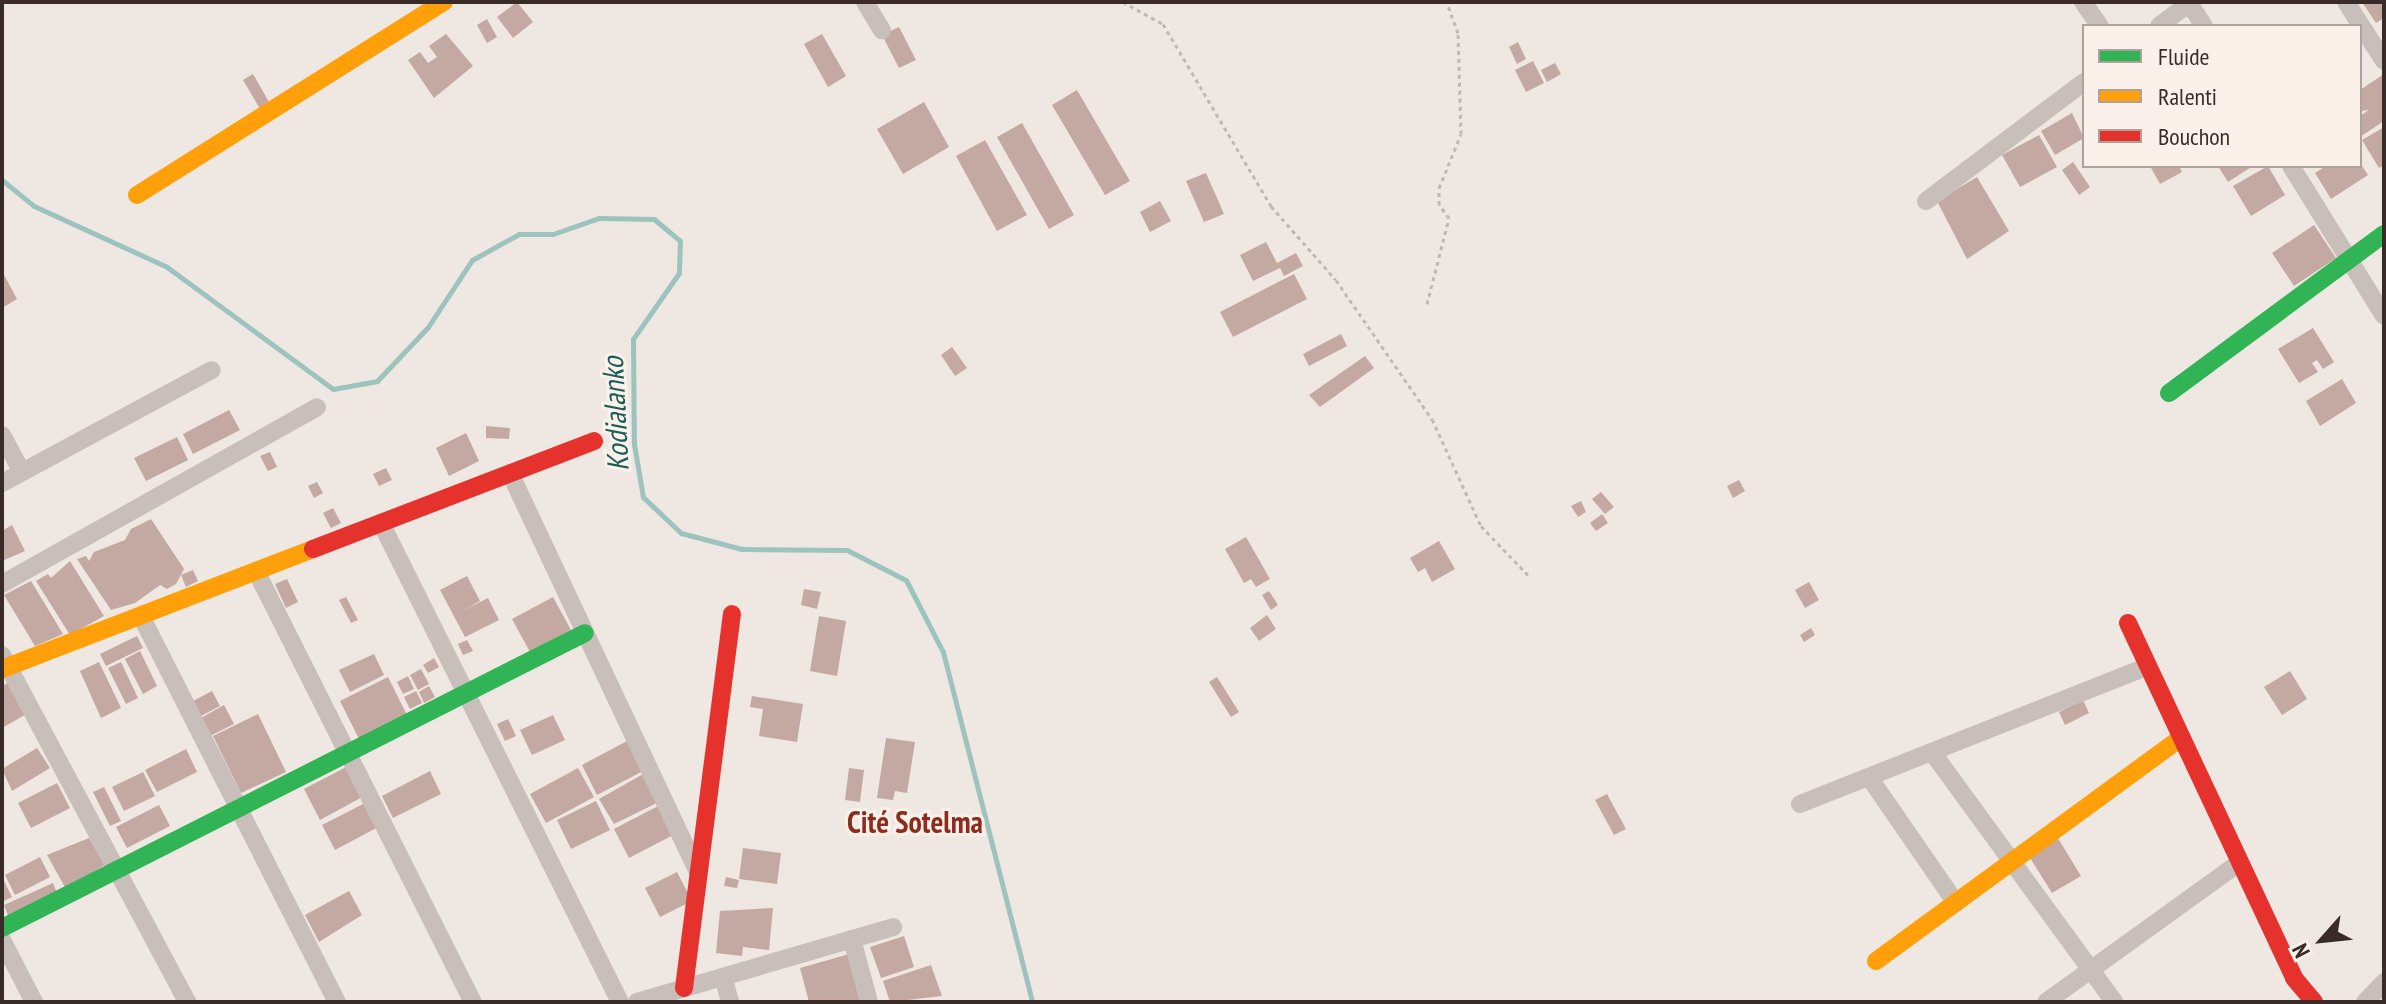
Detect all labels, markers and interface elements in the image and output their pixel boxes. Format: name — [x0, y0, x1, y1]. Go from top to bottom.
legend — [2082, 24, 2362, 168]
text: Fluide — [2158, 41, 2209, 72]
text: Ralenti — [2158, 81, 2217, 112]
text: Bouchon — [2158, 121, 2230, 152]
water label: Kodialanko — [594, 356, 636, 472]
district label: Cité Sotelma — [847, 804, 983, 840]
north arrow — [2282, 900, 2362, 980]
text: N — [2285, 939, 2316, 963]

